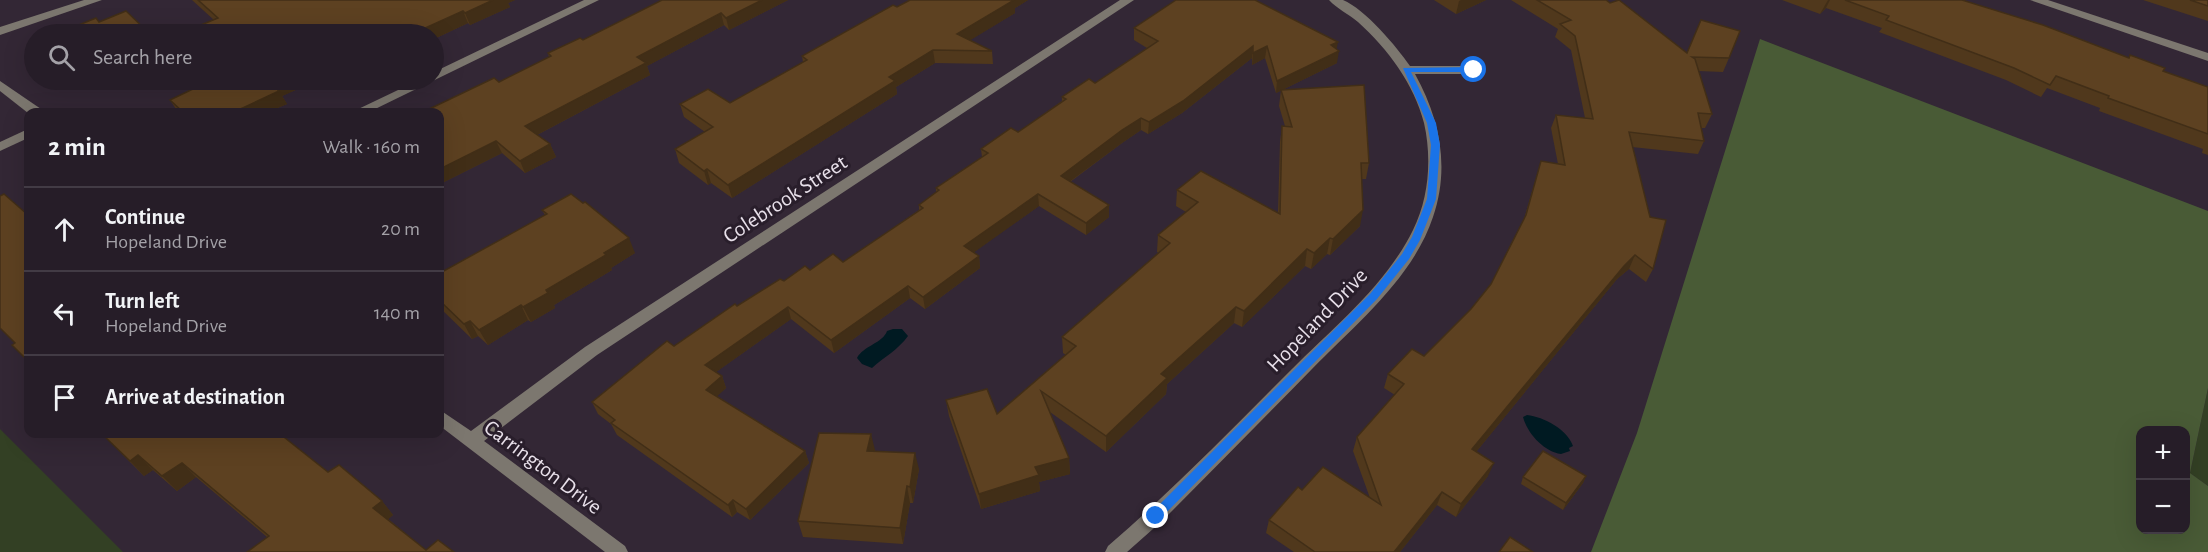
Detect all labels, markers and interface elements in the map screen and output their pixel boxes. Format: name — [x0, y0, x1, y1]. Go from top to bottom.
search box — [24, 24, 444, 90]
icon: search — [45, 41, 78, 74]
text: Search here — [93, 46, 192, 68]
route start — [1460, 56, 1486, 82]
text: 2 min — [48, 134, 106, 160]
text: Walk · 160 m — [323, 137, 420, 157]
street label: Colebrook Street — [719, 151, 851, 247]
text: Continue — [105, 206, 185, 228]
icon: ahead — [48, 213, 81, 246]
text: 20 m — [381, 219, 420, 239]
text: Hopeland Drive — [105, 232, 227, 252]
street label: Hopeland Drive — [1262, 264, 1372, 376]
text: Turn left — [105, 290, 179, 312]
icon: left — [48, 297, 81, 330]
text: 140 m — [374, 303, 420, 323]
text: Hopeland Drive — [105, 316, 227, 336]
icon: arrive — [48, 381, 81, 414]
text: Arrive at destination — [105, 386, 285, 408]
street label: Carrington Drive — [480, 416, 606, 518]
map controls — [2136, 426, 2190, 534]
button: + — [2136, 426, 2190, 480]
button: − — [2136, 480, 2190, 534]
route end — [1142, 502, 1168, 528]

